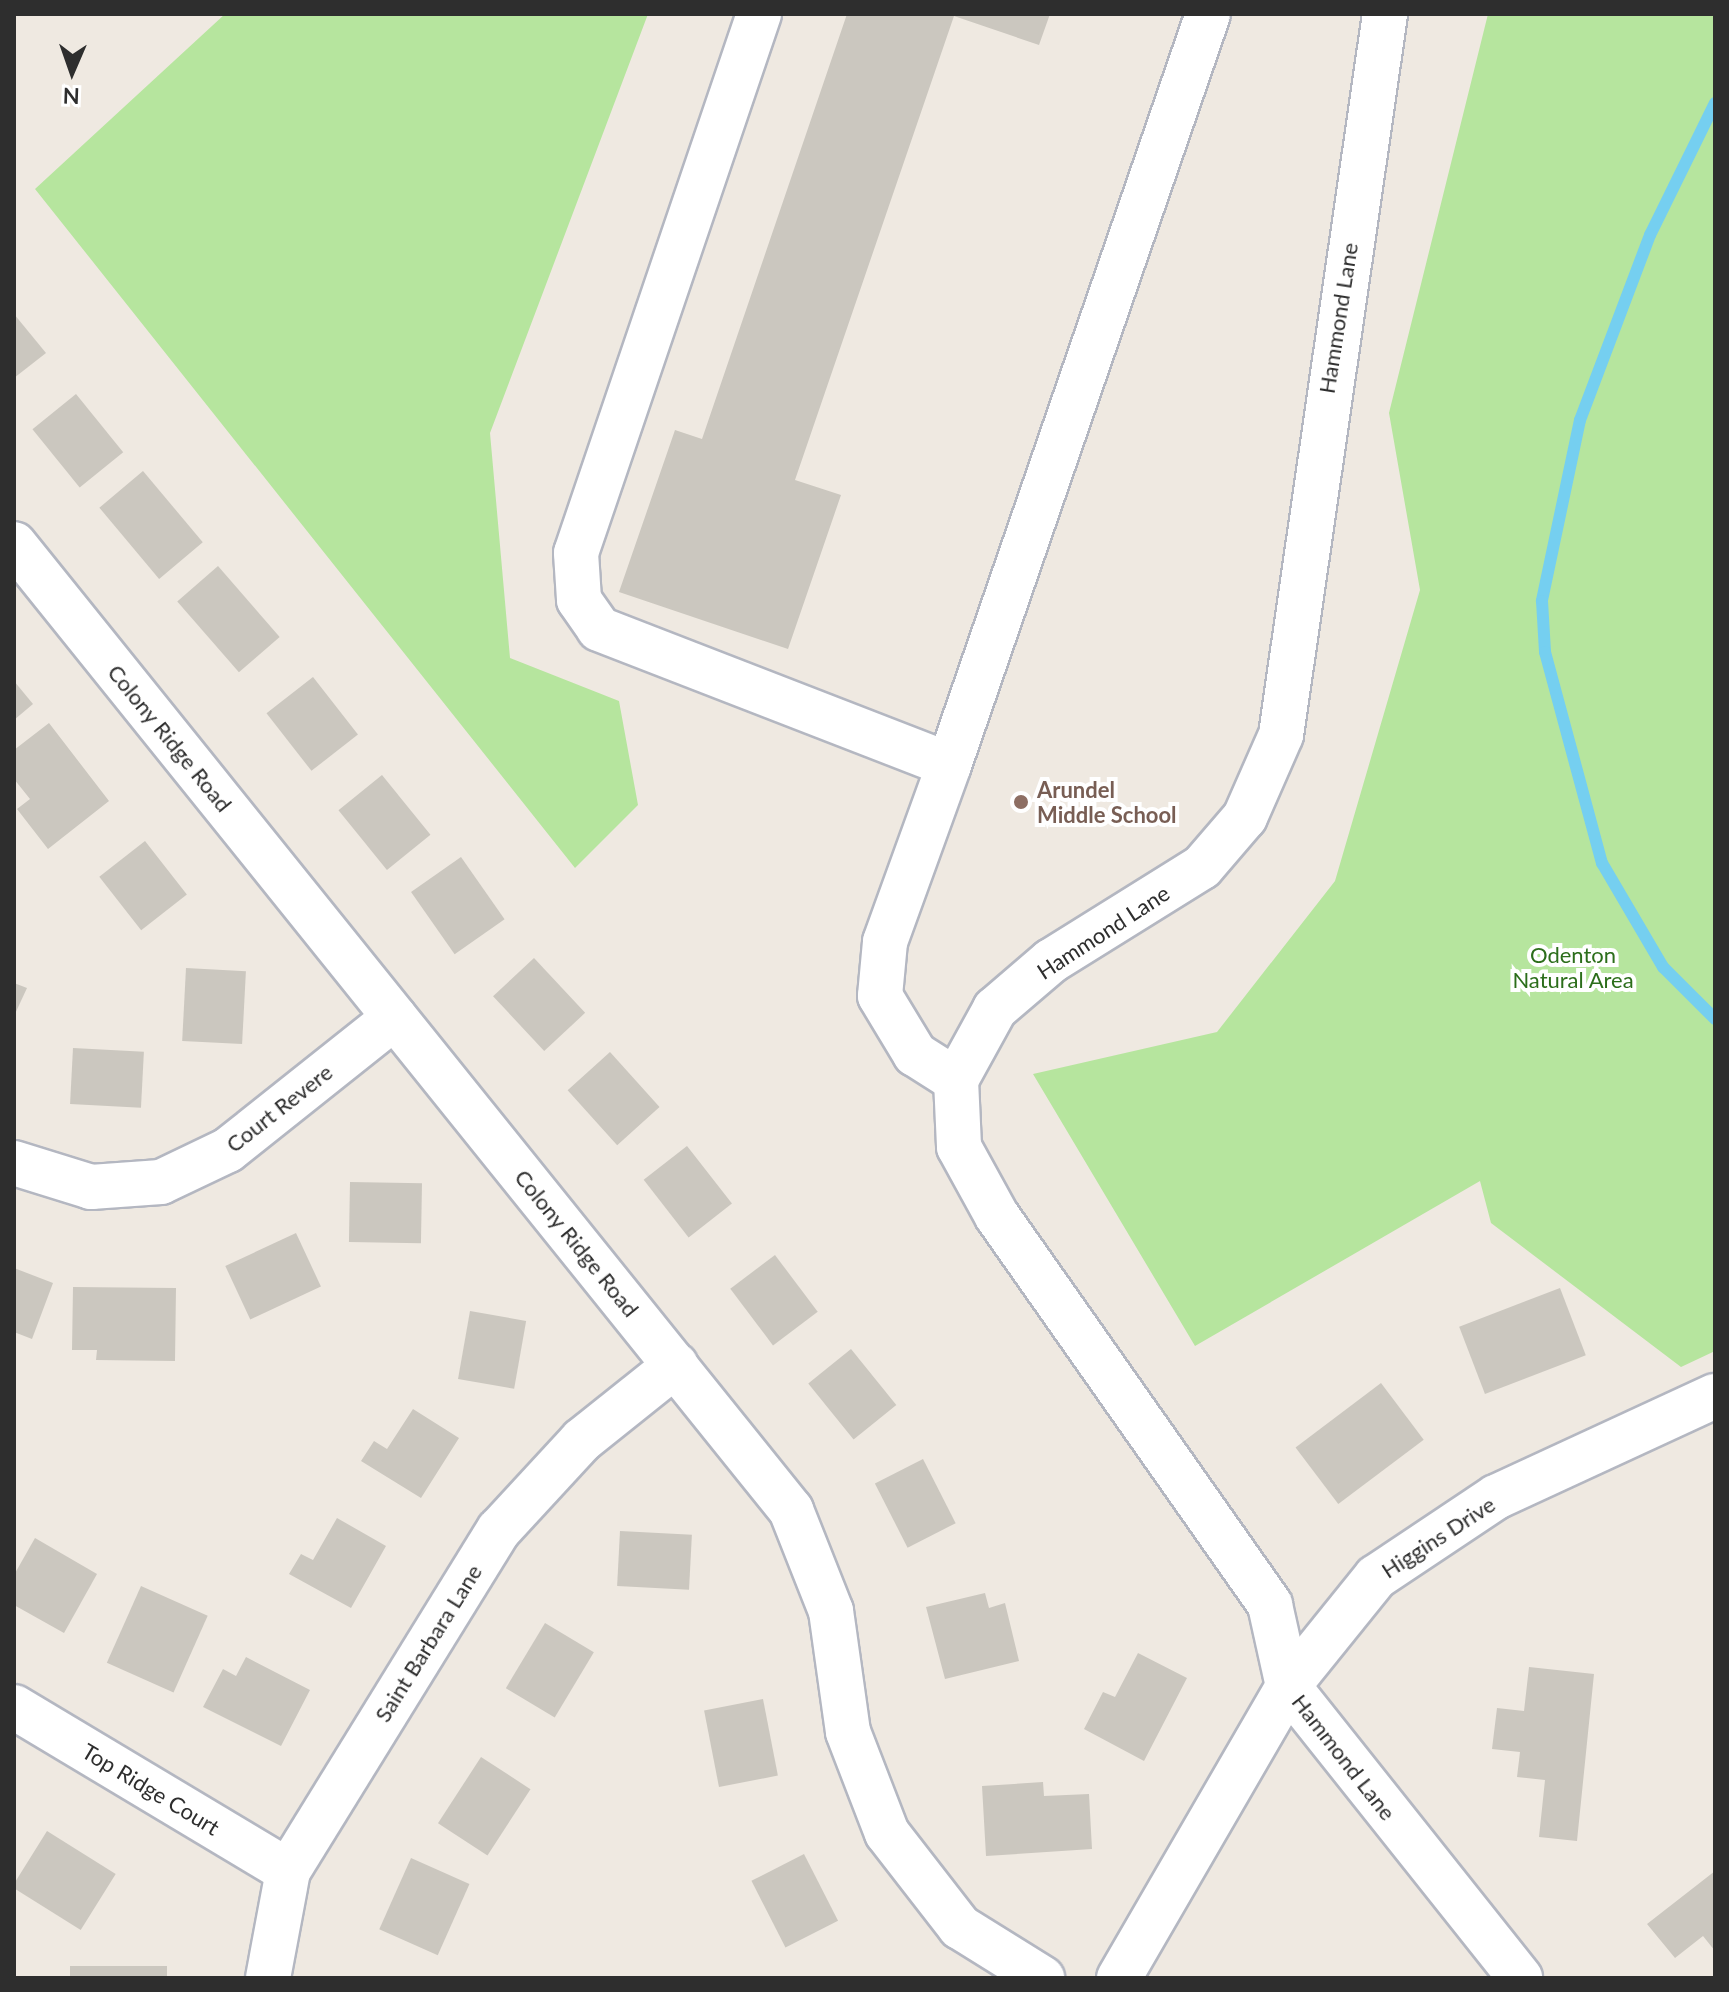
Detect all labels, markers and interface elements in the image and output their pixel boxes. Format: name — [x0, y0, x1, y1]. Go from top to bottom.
north arrow — [32, 32, 112, 112]
text: N — [62, 83, 80, 110]
street label: Hammond Lane — [1313, 241, 1363, 395]
street label: Colony Ridge Road — [102, 659, 238, 817]
place label: Arundel Middle School — [1037, 776, 1177, 828]
marker: Arundel Middle School — [1012, 793, 1030, 811]
street label: Hammond Lane — [1032, 879, 1174, 985]
park label: Odenton Natural Area — [1512, 941, 1634, 992]
street label: Court Revere — [221, 1058, 337, 1158]
street label: Colony Ridge Road — [509, 1164, 645, 1322]
street label: Higgins Drive — [1376, 1491, 1500, 1583]
street label: Saint Barbara Lane — [369, 1560, 487, 1726]
street label: Hammond Lane — [1287, 1689, 1401, 1825]
street label: Top Ridge Court — [78, 1738, 224, 1840]

